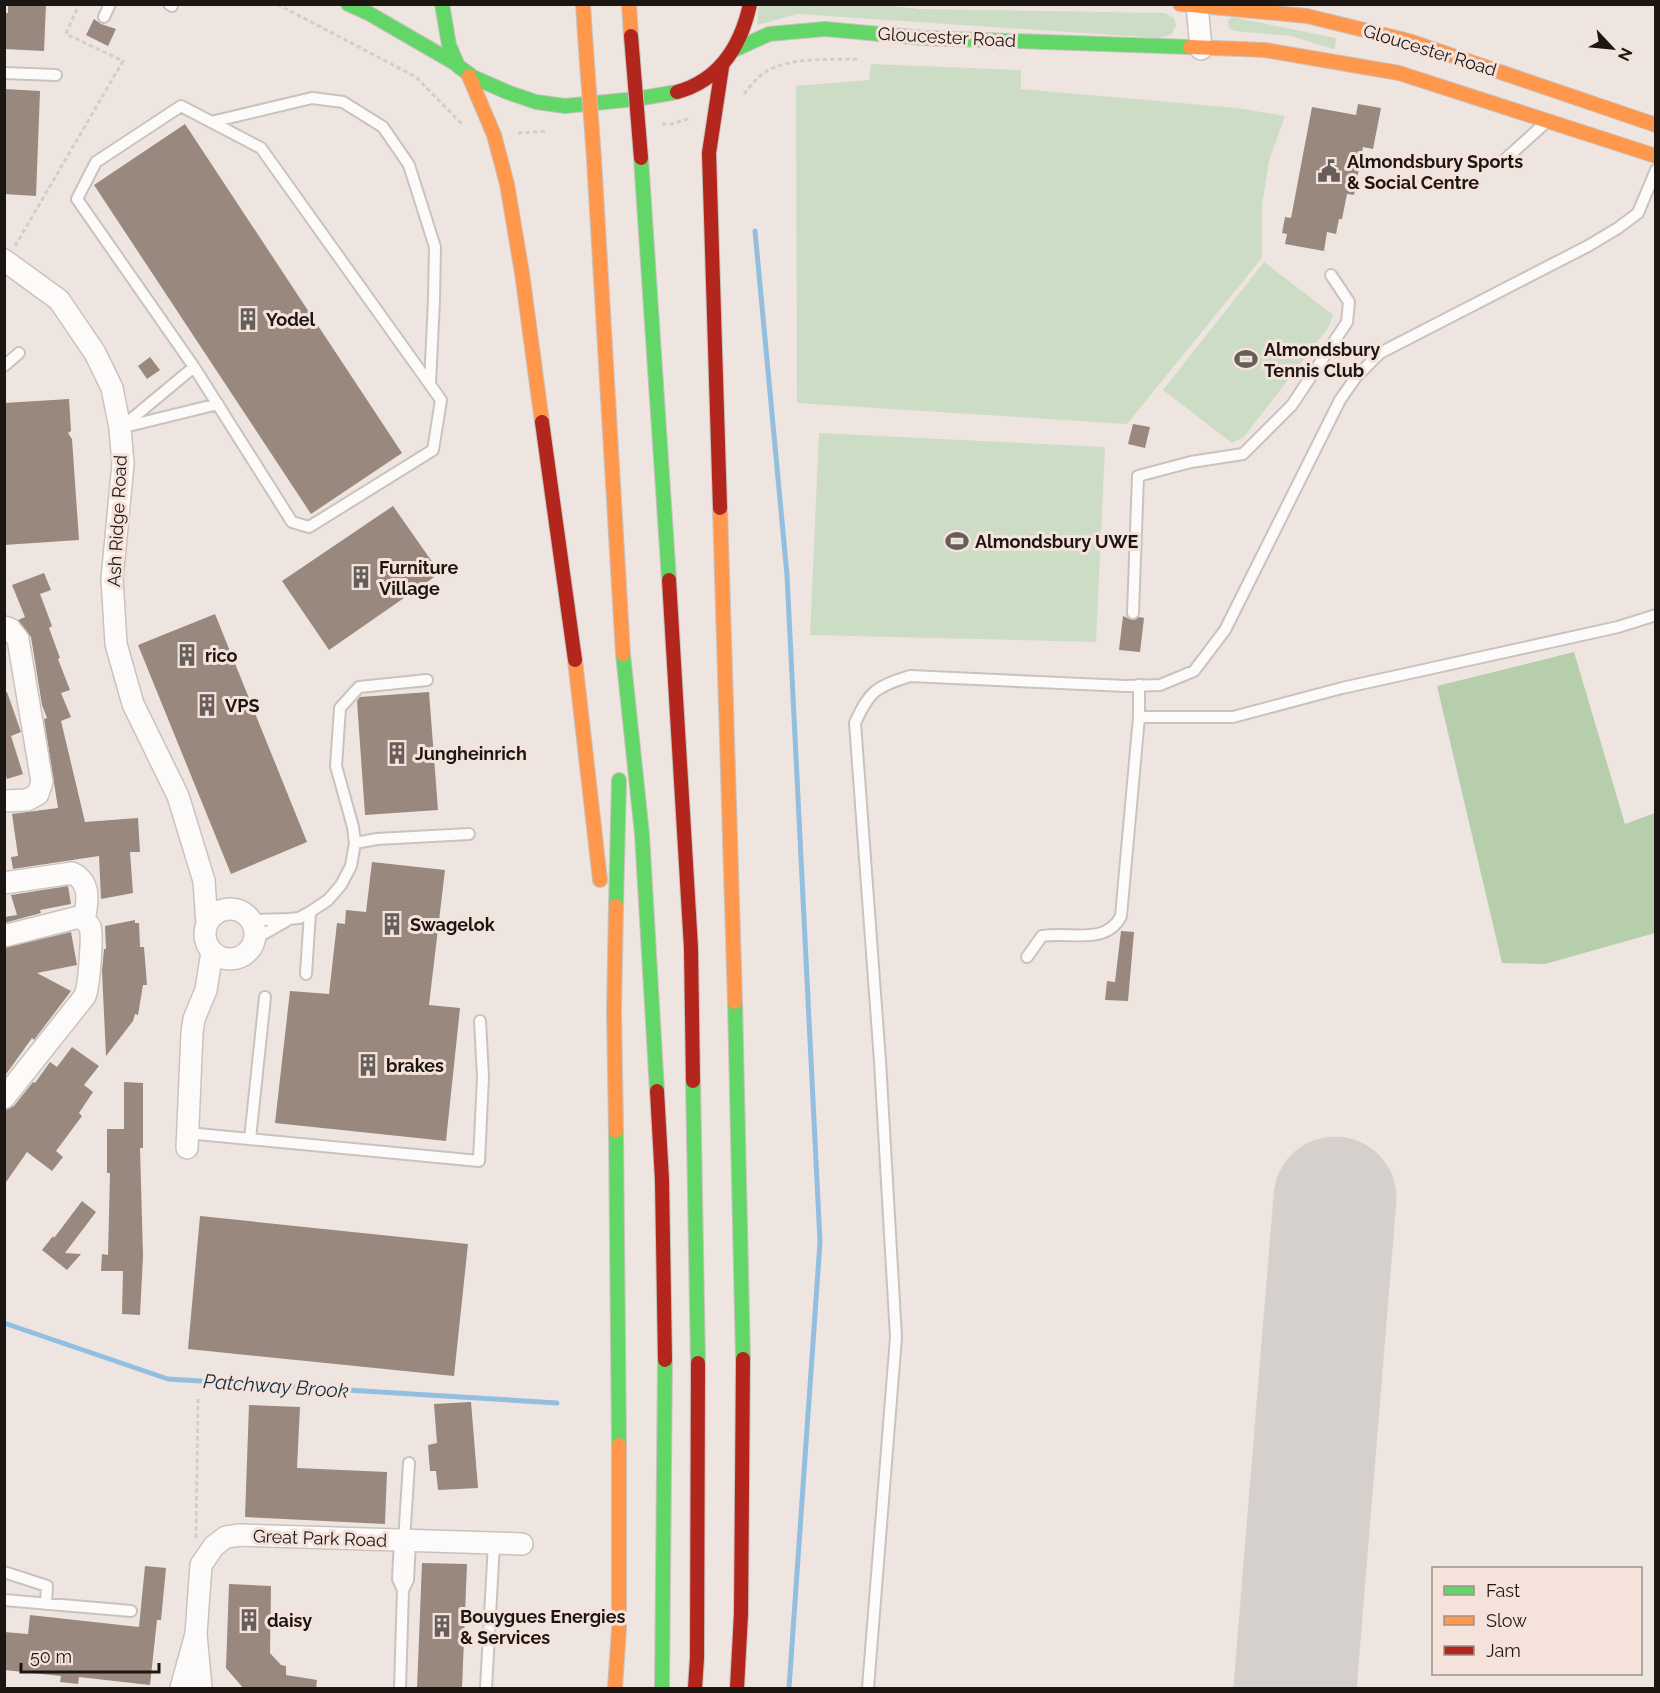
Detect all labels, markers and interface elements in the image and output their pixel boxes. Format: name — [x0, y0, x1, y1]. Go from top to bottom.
north arrow — [1582, 18, 1642, 78]
street label: Gloucester Road — [1361, 20, 1499, 80]
street label: Gloucester Road — [877, 23, 1017, 51]
text: N — [1614, 45, 1636, 64]
place label: Almondsbury Sports & Social Centre — [1347, 151, 1523, 193]
public building icon: Almondsbury Sports & Social Centre — [1316, 158, 1342, 184]
building icon: Yodel — [235, 306, 261, 332]
place label: Yodel — [266, 309, 316, 330]
place label: Almondsbury Tennis Club — [1264, 339, 1380, 381]
sports icon: Almondsbury Tennis Club — [1233, 346, 1259, 372]
street label: Ash Ridge Road — [103, 455, 131, 587]
sports icon: Almondsbury UWE — [944, 528, 970, 554]
place label: Almondsbury UWE — [975, 531, 1139, 552]
place label: Furniture Village — [379, 557, 458, 599]
building icon: Furniture Village — [348, 564, 374, 590]
building icon: rico — [174, 642, 200, 668]
place label: rico — [205, 645, 238, 666]
building icon: VPS — [194, 692, 220, 718]
place label: VPS — [225, 695, 259, 716]
building icon: Jungheinrich — [384, 740, 410, 766]
place label: Jungheinrich — [415, 743, 527, 764]
building icon: Swagelok — [379, 911, 405, 937]
place label: Swagelok — [410, 914, 496, 935]
building icon: brakes — [355, 1052, 381, 1078]
place label: brakes — [386, 1055, 444, 1076]
water label: Patchway Brook — [202, 1369, 350, 1403]
street label: Great Park Road — [252, 1525, 388, 1551]
legend — [1432, 1567, 1642, 1675]
text: Fast — [1486, 1580, 1520, 1601]
place label: Bouygues Energies & Services — [460, 1606, 625, 1648]
building icon: daisy — [236, 1607, 262, 1633]
place label: daisy — [267, 1610, 312, 1631]
text: Slow — [1486, 1610, 1527, 1631]
building icon: Bouygues Energies & Services — [429, 1613, 455, 1639]
scale bar — [21, 1636, 159, 1674]
text: Jam — [1486, 1640, 1521, 1661]
text: 50 m — [30, 1646, 72, 1667]

